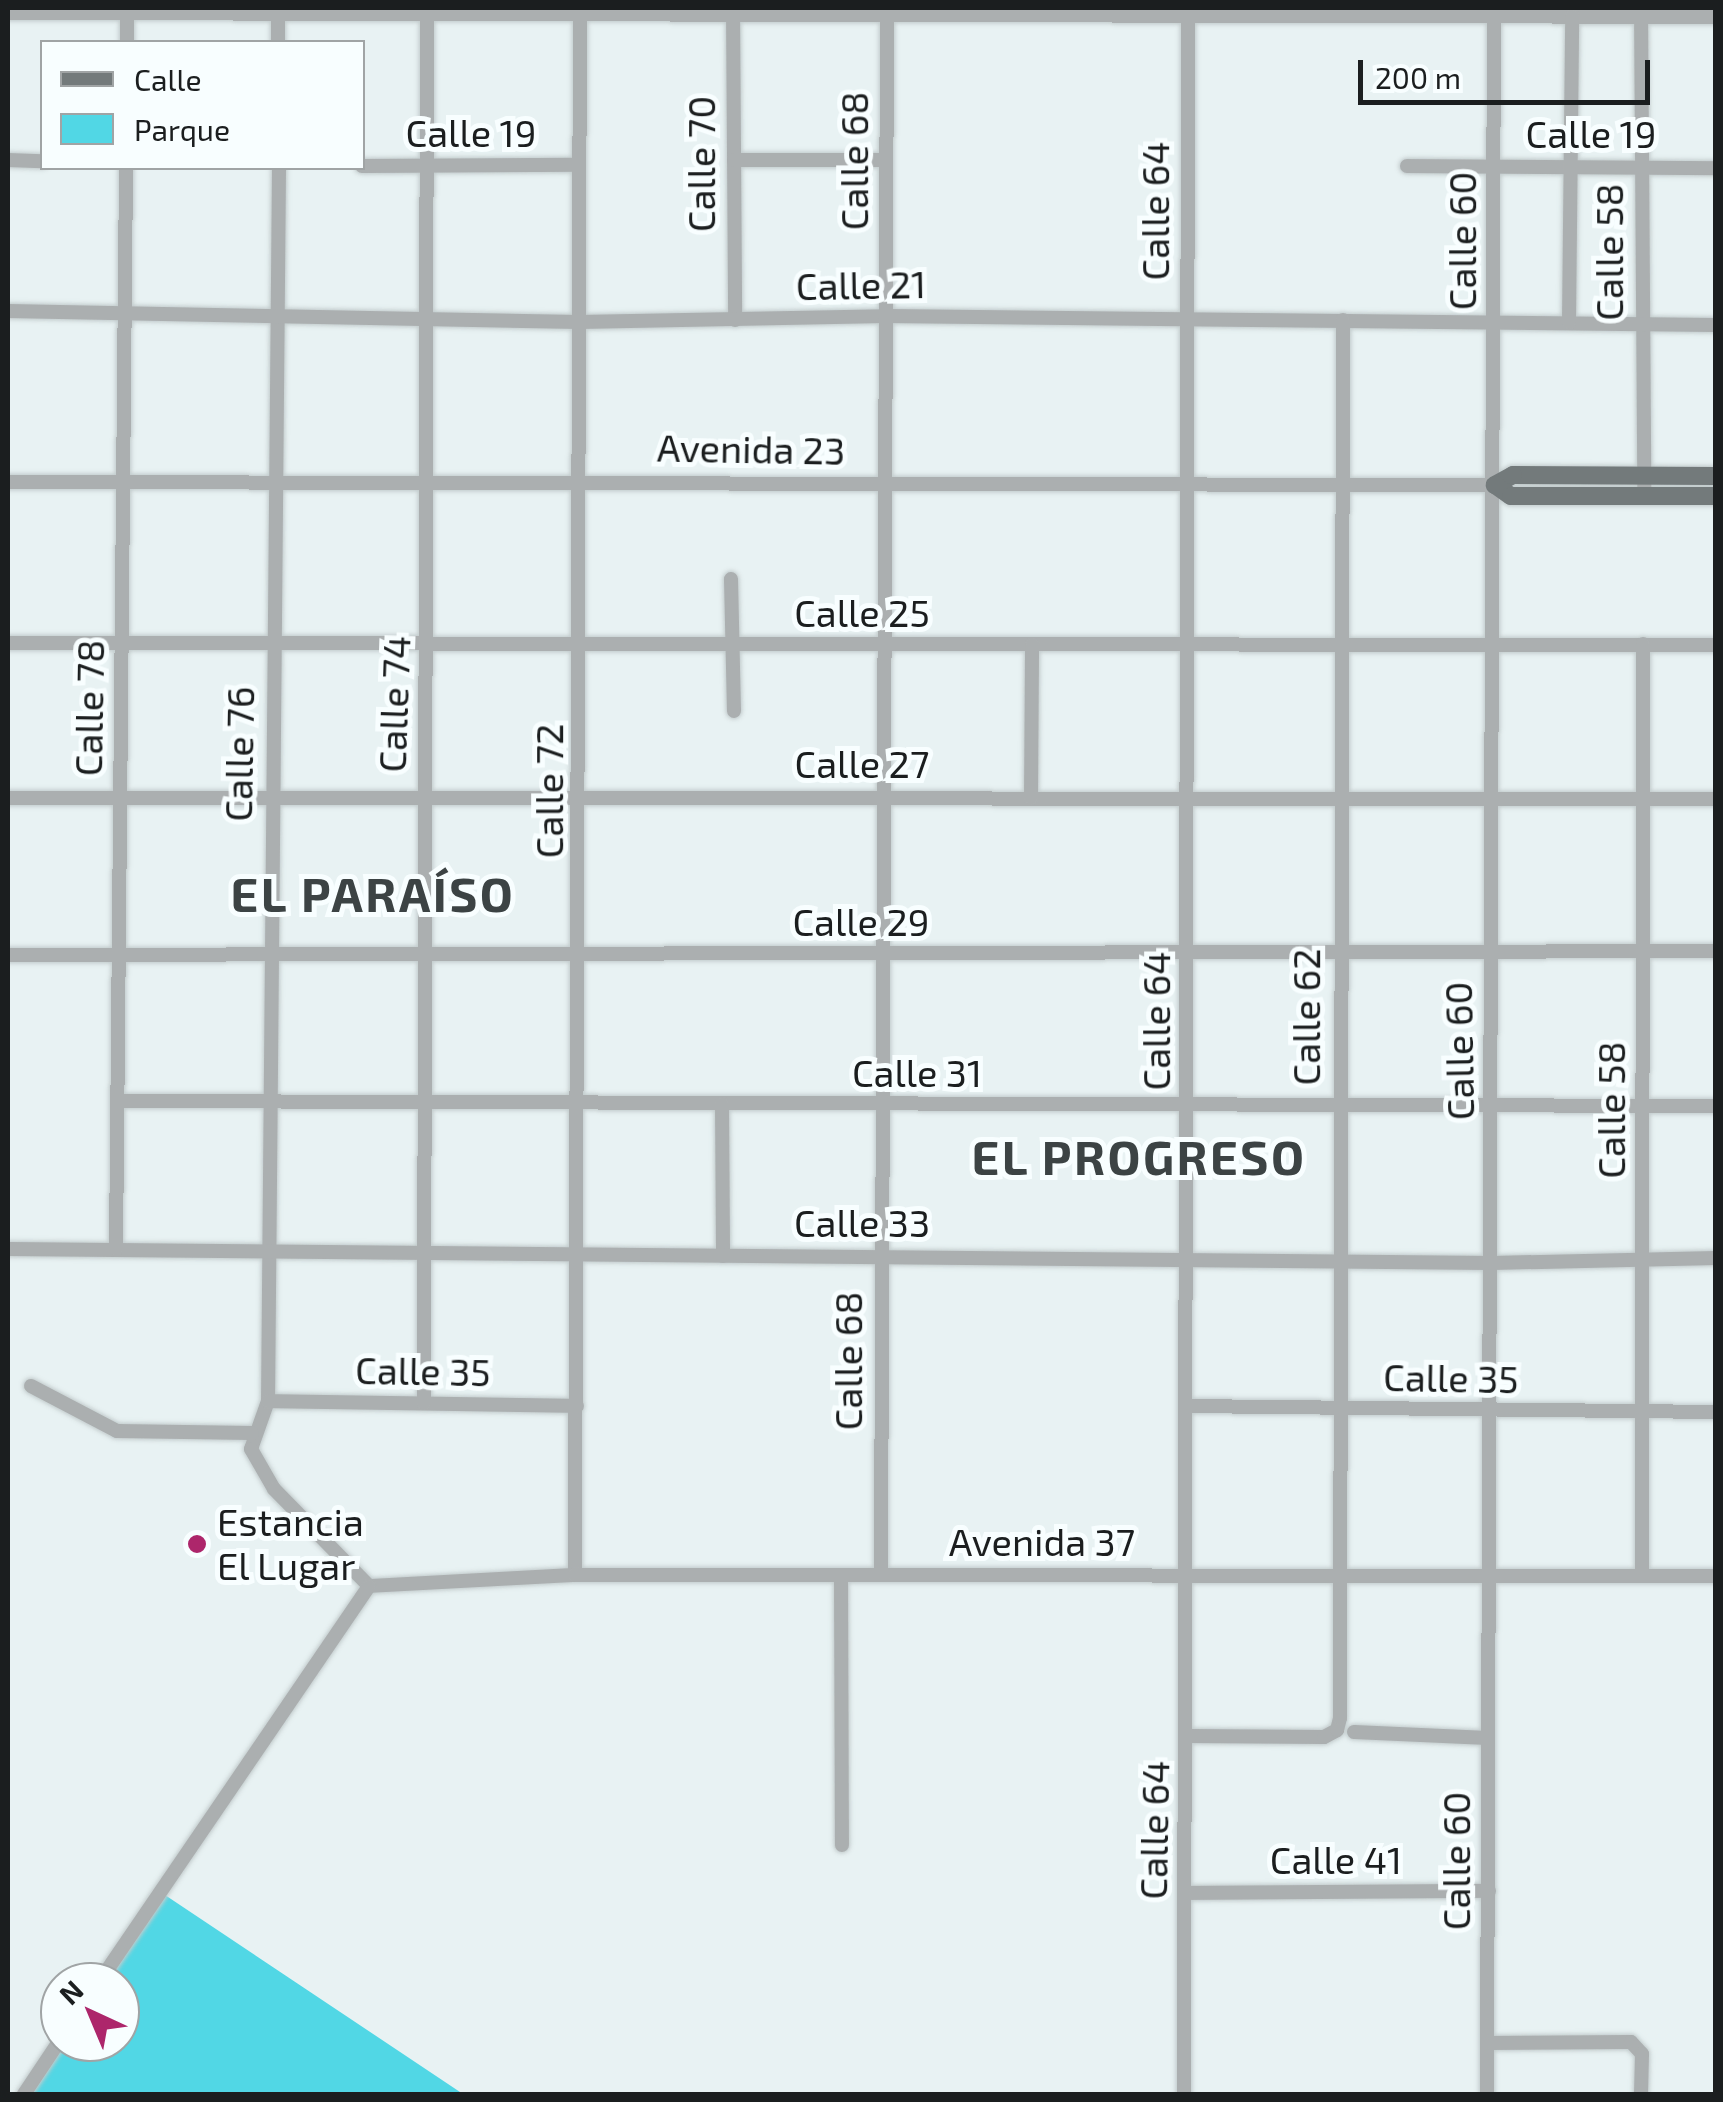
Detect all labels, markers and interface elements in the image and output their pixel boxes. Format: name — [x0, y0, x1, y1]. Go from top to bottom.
legend — [40, 40, 365, 170]
scale bar — [1363, 40, 1656, 102]
text: 200 m — [1375, 59, 1461, 95]
text: Calle — [134, 61, 202, 97]
street label: Calle 68 — [831, 92, 877, 230]
street label: Calle 70 — [678, 96, 724, 232]
street label: Calle 19 — [406, 110, 536, 156]
text: Parque — [134, 111, 230, 147]
street label: Calle 19 — [1526, 111, 1656, 157]
street label: Calle 64 — [1132, 141, 1178, 281]
street label: Calle 60 — [1439, 172, 1485, 310]
street label: Calle 58 — [1586, 183, 1632, 321]
street label: Calle 21 — [795, 261, 927, 309]
street label: Avenida 23 — [656, 425, 846, 473]
street label: Calle 25 — [794, 590, 930, 636]
street label: Calle 74 — [369, 635, 419, 773]
street label: Calle 78 — [65, 639, 113, 777]
street label: Calle 76 — [215, 686, 263, 822]
street label: Calle 72 — [526, 724, 572, 858]
street label: Calle 27 — [795, 741, 929, 787]
district label: EL PARAÍSO — [230, 865, 516, 923]
street label: Calle 29 — [792, 899, 930, 945]
street label: Calle 62 — [1283, 948, 1329, 1086]
street label: Calle 64 — [1133, 951, 1179, 1091]
street label: Calle 60 — [1435, 981, 1483, 1121]
street label: Calle 58 — [1588, 1041, 1634, 1179]
street label: Calle 31 — [852, 1050, 982, 1096]
district label: EL PROGRESO — [971, 1128, 1307, 1186]
street label: Calle 33 — [794, 1200, 930, 1246]
street label: Calle 68 — [825, 1292, 871, 1430]
street label: Calle 35 — [355, 1347, 491, 1395]
street label: Calle 35 — [1383, 1354, 1519, 1402]
place label: Estancia El Lugar — [217, 1499, 364, 1588]
street label: Avenida 37 — [949, 1519, 1135, 1565]
marker: Estancia El Lugar — [186, 1533, 208, 1555]
street label: Calle 64 — [1130, 1760, 1178, 1900]
street label: Calle 60 — [1433, 1792, 1479, 1930]
street label: Calle 41 — [1270, 1837, 1402, 1883]
north arrow — [40, 1962, 140, 2062]
text: N — [51, 1973, 90, 2011]

